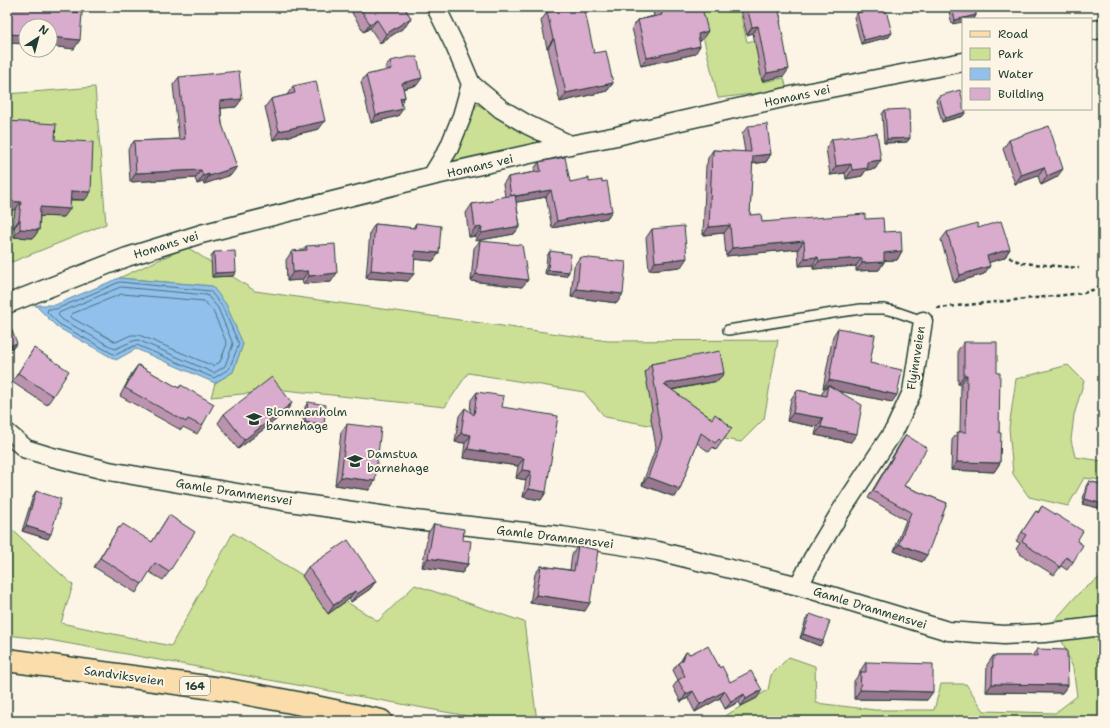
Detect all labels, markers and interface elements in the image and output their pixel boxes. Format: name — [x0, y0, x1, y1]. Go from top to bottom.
north arrow — [18, 18, 58, 58]
legend — [962, 18, 1092, 110]
text: N — [36, 22, 52, 39]
text: Road — [998, 26, 1029, 42]
text: Park — [998, 46, 1024, 62]
text: Water — [998, 66, 1034, 82]
street label: Homans vei — [762, 81, 832, 111]
text: Building — [998, 86, 1044, 102]
street label: Homans vei — [445, 151, 515, 181]
street label: Homans vei — [131, 228, 201, 262]
street label: Flyinnveien — [903, 325, 929, 391]
place label: Blommenholm barnehage — [266, 404, 347, 434]
school or university icon: Blommenholm barnehage — [245, 410, 263, 428]
place label: Damstua barnehage — [367, 446, 429, 476]
school or university icon: Damstua barnehage — [346, 452, 364, 470]
street label: Gamle Drammensvei — [175, 475, 293, 509]
street label: Gamle Drammensvei — [496, 522, 614, 552]
street label: Gamle Drammensvei — [811, 583, 929, 633]
street label: Sandviksveien — [83, 662, 165, 690]
road number: 164 — [180, 677, 210, 695]

